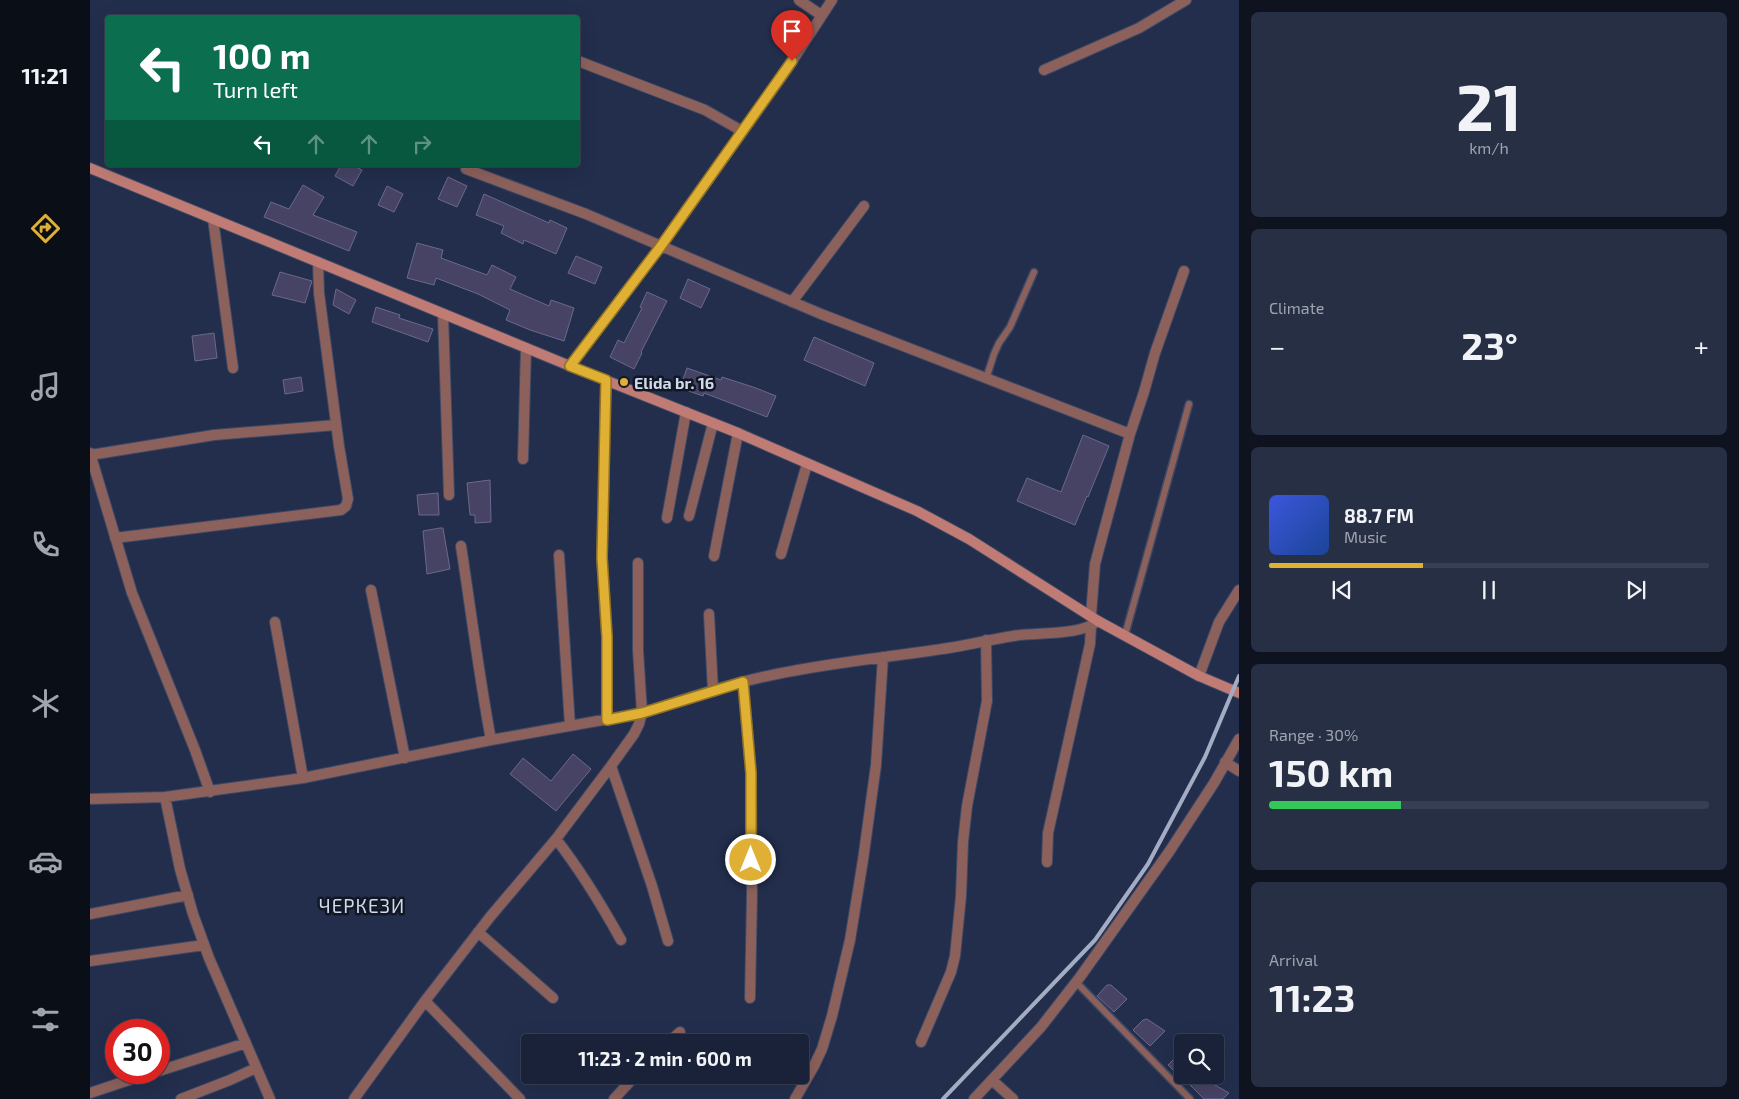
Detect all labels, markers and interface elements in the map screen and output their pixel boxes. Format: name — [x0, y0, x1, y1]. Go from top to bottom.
pin — [771, 10, 813, 61]
icon: arrive — [778, 17, 806, 45]
text: 100 m — [213, 34, 311, 76]
icon: left — [130, 35, 195, 100]
text: 11:21 — [22, 62, 68, 88]
text: 21 — [1456, 66, 1522, 144]
text: Turn left — [213, 76, 298, 102]
icon: left — [249, 130, 277, 158]
icon: ahead — [302, 130, 330, 158]
icon: ahead — [355, 130, 383, 158]
icon: right — [408, 130, 436, 158]
text: km/h — [1469, 138, 1509, 157]
icon: directions — [28, 211, 63, 246]
text: Climate — [1269, 298, 1324, 317]
text: 23° — [1461, 322, 1518, 368]
text: − — [1269, 329, 1285, 363]
text: + — [1694, 329, 1709, 363]
icon: music — [28, 369, 63, 404]
place label: Elida br. 16 — [634, 373, 714, 392]
marker: Elida br. 16 — [618, 376, 630, 388]
text: 88.7 FM — [1344, 504, 1414, 527]
icon: phone — [28, 527, 63, 562]
text: Music — [1344, 527, 1387, 546]
icon: previous — [1328, 576, 1356, 604]
icon: pause — [1475, 576, 1503, 604]
icon: next — [1622, 576, 1650, 604]
icon: climate — [28, 686, 63, 721]
text: Range · 30% — [1269, 725, 1358, 744]
text: 150 km — [1269, 749, 1393, 795]
position arrow — [724, 833, 776, 885]
icon: car — [28, 844, 63, 879]
district label: ЧЕРКЕЗИ — [319, 894, 405, 917]
text: Arrival — [1269, 950, 1318, 969]
text: 11:23 — [1269, 974, 1355, 1020]
icon: filters — [28, 1002, 63, 1037]
speed limit sign: 30 — [105, 1019, 170, 1084]
map controls — [1174, 1034, 1224, 1084]
button: search — [1174, 1034, 1224, 1084]
text: 11:23 · 2 min · 600 m — [578, 1047, 752, 1070]

